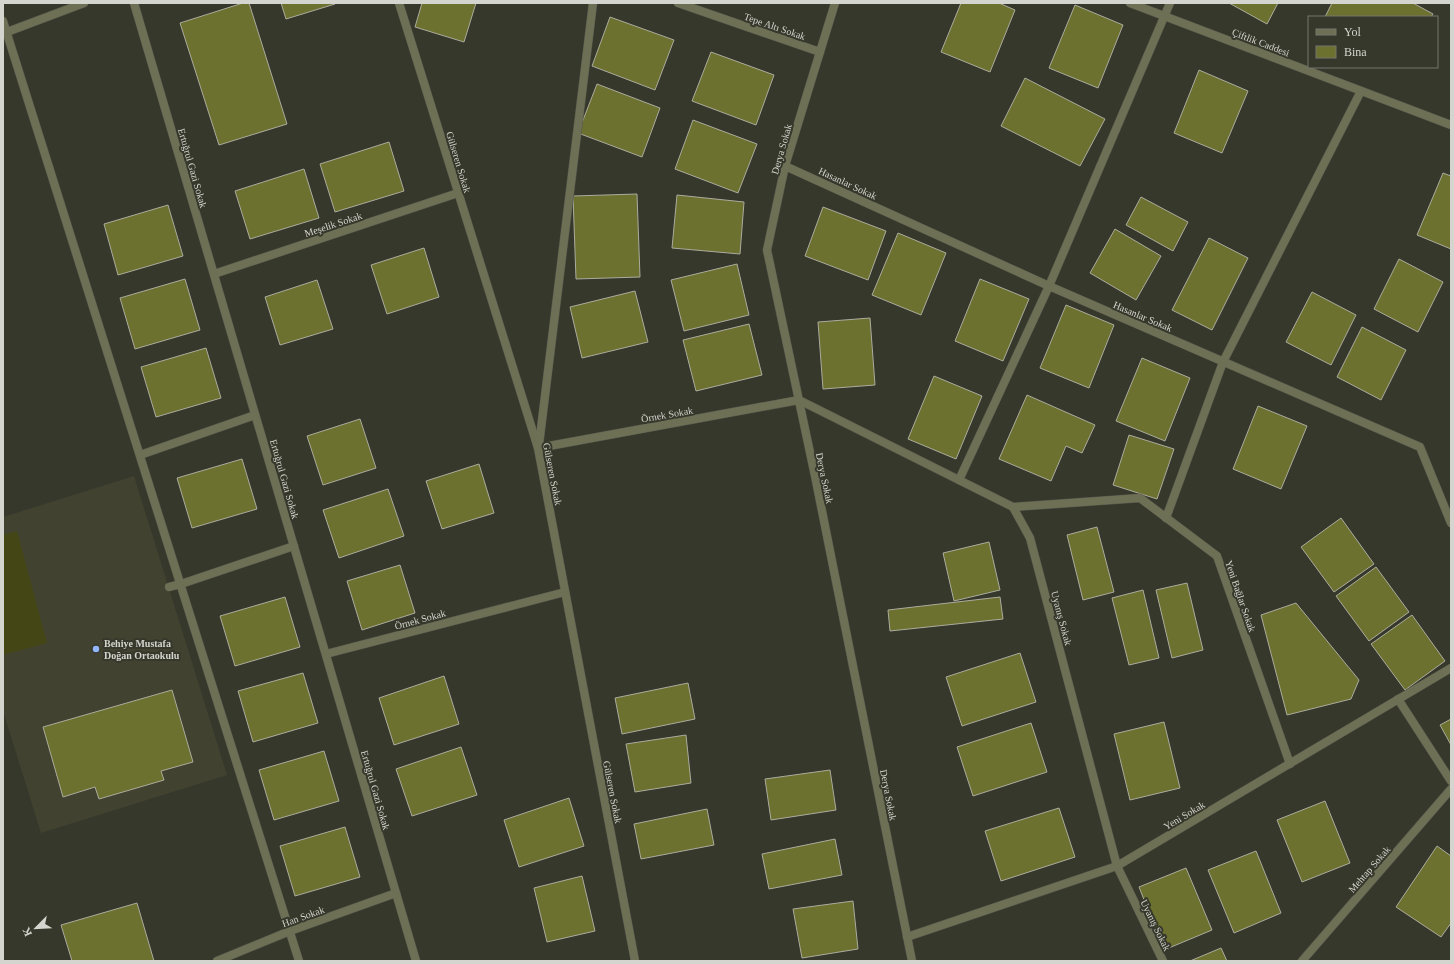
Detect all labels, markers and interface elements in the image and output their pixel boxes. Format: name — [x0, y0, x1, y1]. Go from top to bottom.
street label: Tepe Altı Sokak — [743, 11, 807, 42]
legend — [1308, 16, 1438, 68]
text: Yol — [1344, 25, 1361, 39]
street label: Çiftlik Caddesi — [1230, 26, 1291, 59]
text: Bina — [1344, 45, 1367, 59]
street label: Derya Sokak — [769, 123, 794, 176]
street label: Ertuğrul Gazi Sokak — [176, 127, 209, 209]
street label: Gülseren Sokak — [444, 130, 473, 194]
street label: Hasanlar Sokak — [817, 165, 879, 202]
street label: Meşelik Sokak — [303, 210, 363, 239]
street label: Hasanlar Sokak — [1112, 299, 1174, 334]
street label: Örnek Sokak — [640, 405, 694, 424]
street label: Ertuğrul Gazi Sokak — [268, 438, 301, 520]
street label: Gülseren Sokak — [541, 442, 564, 506]
street label: Derya Sokak — [814, 452, 835, 505]
street label: Yeni Bağlar Sokak — [1223, 559, 1258, 633]
street label: Uyanış Sokak — [1049, 590, 1074, 647]
street label: Örnek Sokak — [393, 607, 447, 632]
place label: Behiye Mustafa Doğan Ortaokulu — [104, 638, 180, 661]
marker: Behiye Mustafa Doğan Ortaokulu — [91, 644, 101, 654]
street label: Ertuğrul Gazi Sokak — [359, 749, 392, 831]
street label: Gülseren Sokak — [601, 760, 624, 824]
street label: Derya Sokak — [878, 769, 899, 822]
street label: Yeni Sokak — [1162, 799, 1207, 832]
street label: Mehtap Sokak — [1346, 844, 1393, 895]
street label: Uyanış Sokak — [1138, 898, 1173, 953]
street label: Han Sokak — [281, 904, 326, 929]
north arrow — [16, 908, 56, 948]
text: K — [19, 925, 34, 938]

